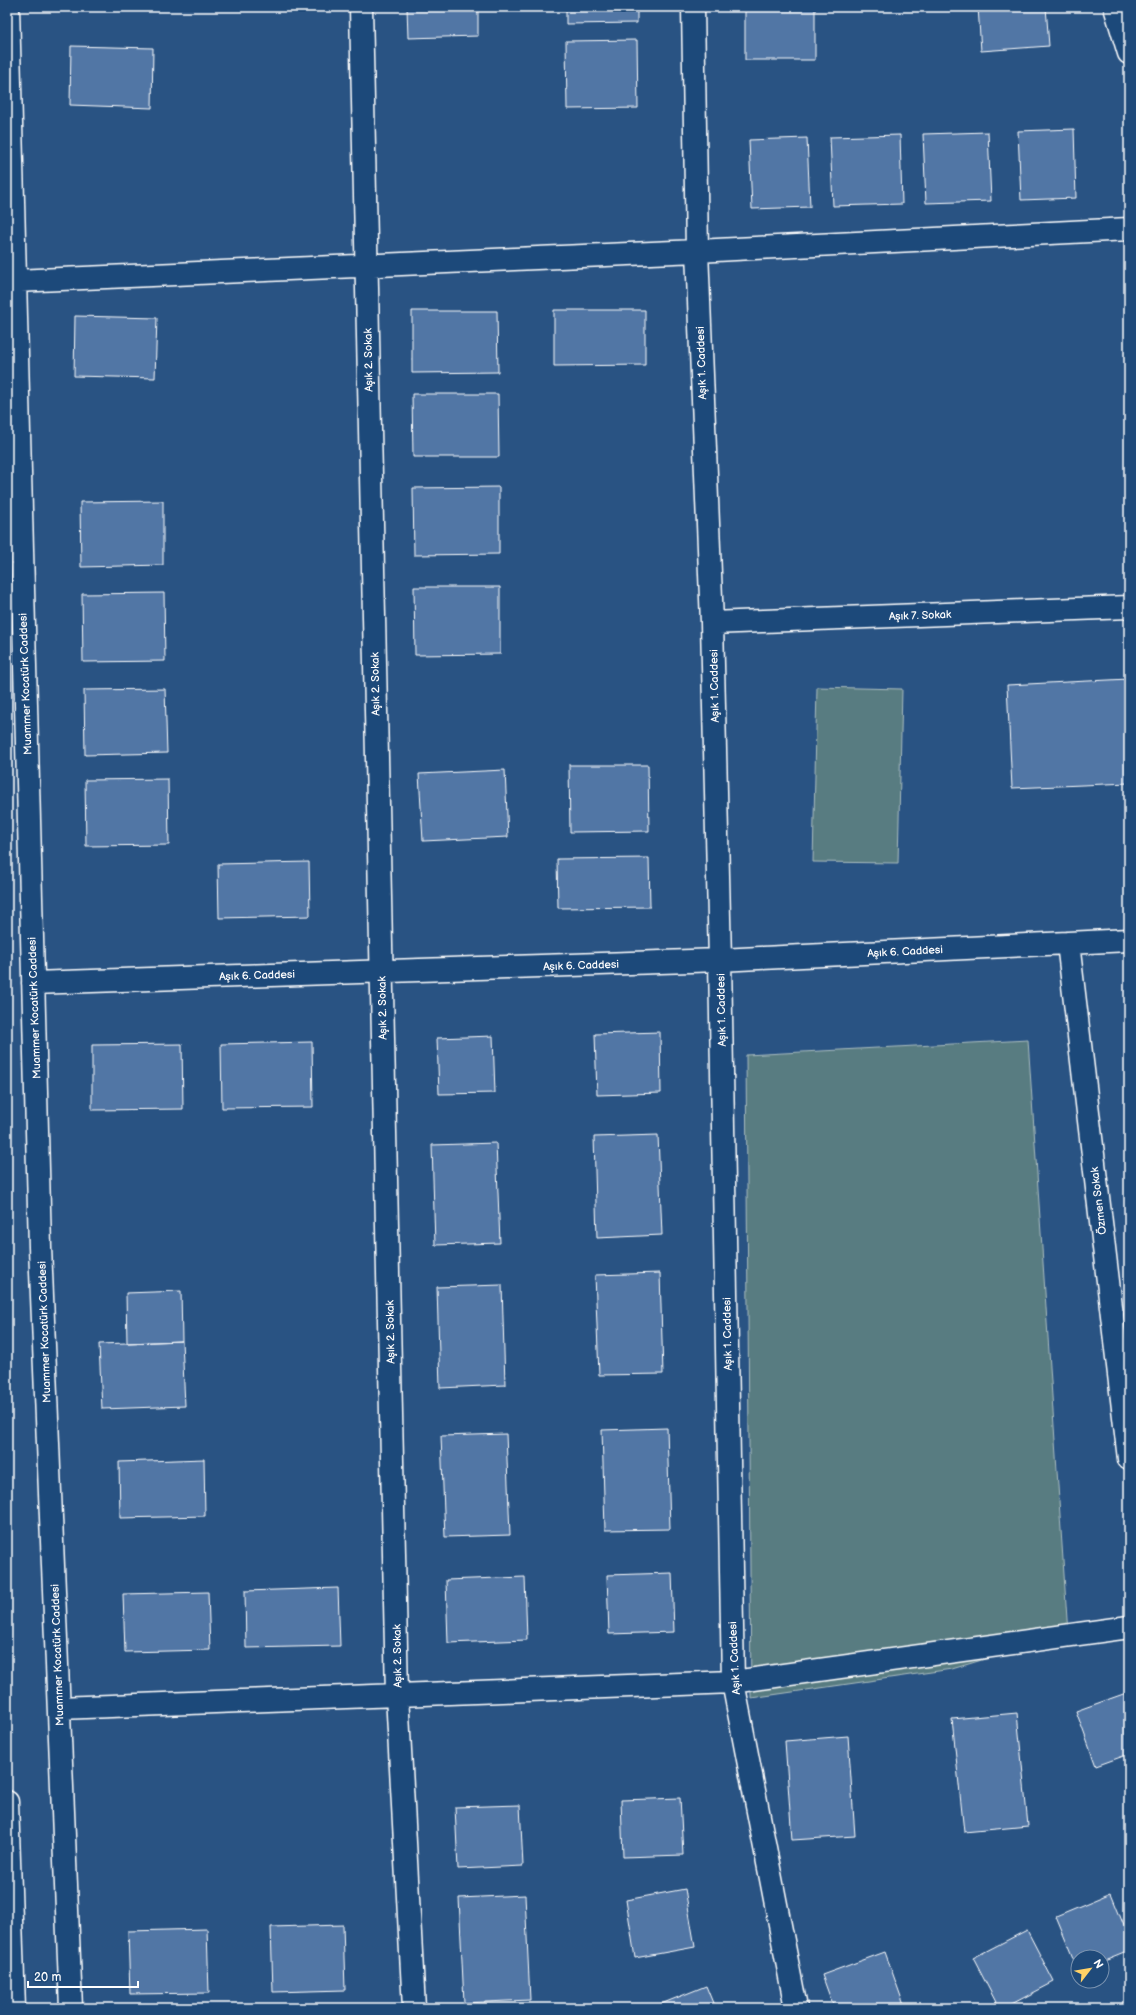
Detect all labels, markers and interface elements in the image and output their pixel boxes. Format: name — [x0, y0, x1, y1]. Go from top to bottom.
street label: Aşık 1. Caddesi — [694, 326, 709, 400]
street label: Aşık 2. Sokak — [361, 327, 376, 392]
street label: Aşık 7. Sokak — [889, 608, 952, 623]
street label: Muammer Kocatürk Caddesi — [17, 613, 34, 755]
street label: Aşık 1. Caddesi — [707, 649, 722, 723]
street label: Aşık 2. Sokak — [368, 651, 383, 716]
street label: Muammer Kocatürk Caddesi — [26, 937, 43, 1079]
street label: Aşık 6. Caddesi — [867, 943, 943, 960]
street label: Aşık 6. Caddesi — [543, 958, 619, 973]
street label: Aşık 6. Caddesi — [219, 968, 295, 983]
street label: Aşık 1. Caddesi — [714, 973, 729, 1047]
street label: Aşık 2. Sokak — [375, 975, 390, 1040]
street label: Özmen Sokak — [1087, 1166, 1109, 1236]
street label: Muammer Kocatürk Caddesi — [36, 1261, 53, 1403]
street label: Aşık 1. Caddesi — [720, 1297, 735, 1371]
street label: Aşık 2. Sokak — [383, 1299, 398, 1364]
street label: Muammer Kocatürk Caddesi — [49, 1584, 66, 1726]
street label: Aşık 1. Caddesi — [726, 1621, 743, 1695]
street label: Aşık 2. Sokak — [390, 1623, 405, 1688]
north arrow — [1070, 1949, 1110, 1989]
text: N — [1090, 1957, 1106, 1971]
scale bar — [28, 1963, 138, 1989]
text: 20 m — [34, 1970, 61, 1985]

